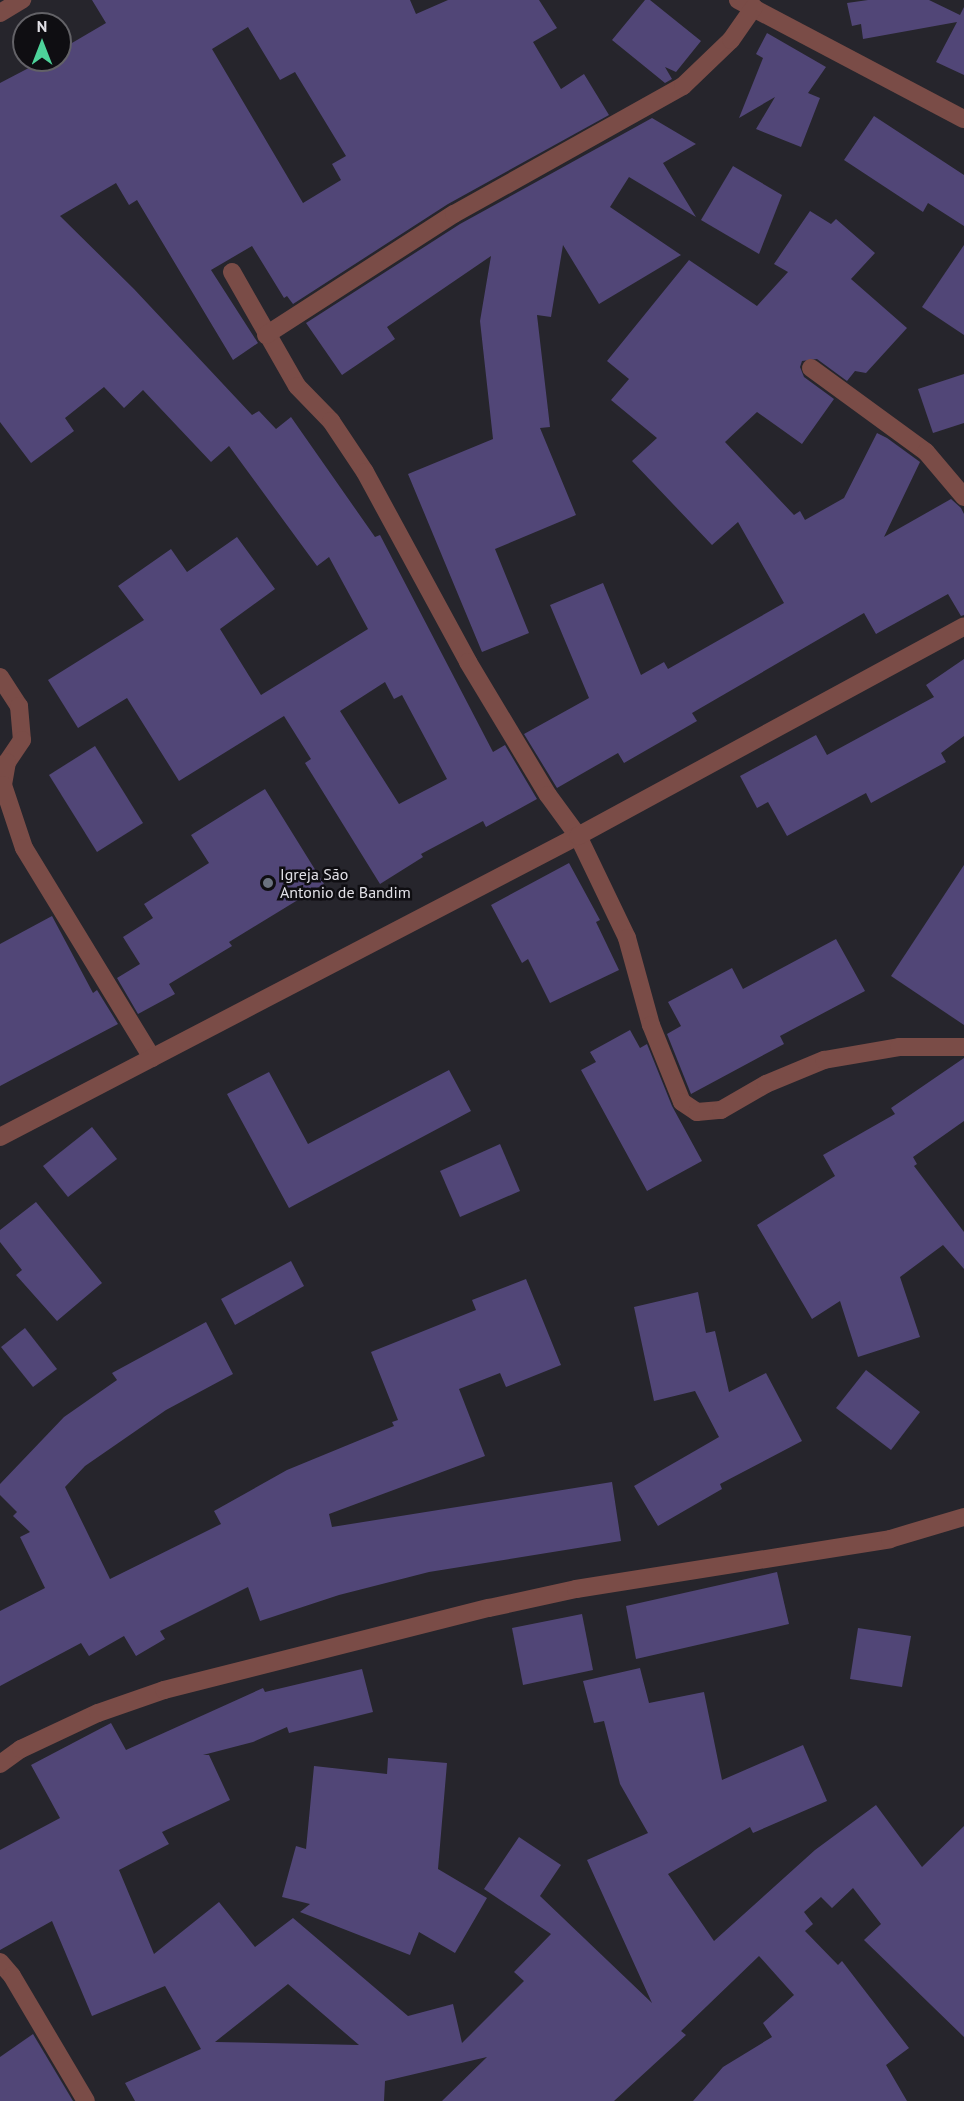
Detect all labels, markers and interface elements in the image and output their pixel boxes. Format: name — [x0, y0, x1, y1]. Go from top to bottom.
north arrow — [12, 12, 72, 72]
text: N — [37, 16, 47, 36]
place label: Igreja São Antonio de Bandim — [280, 864, 411, 902]
marker: Igreja São Antonio de Bandim — [261, 876, 275, 890]

